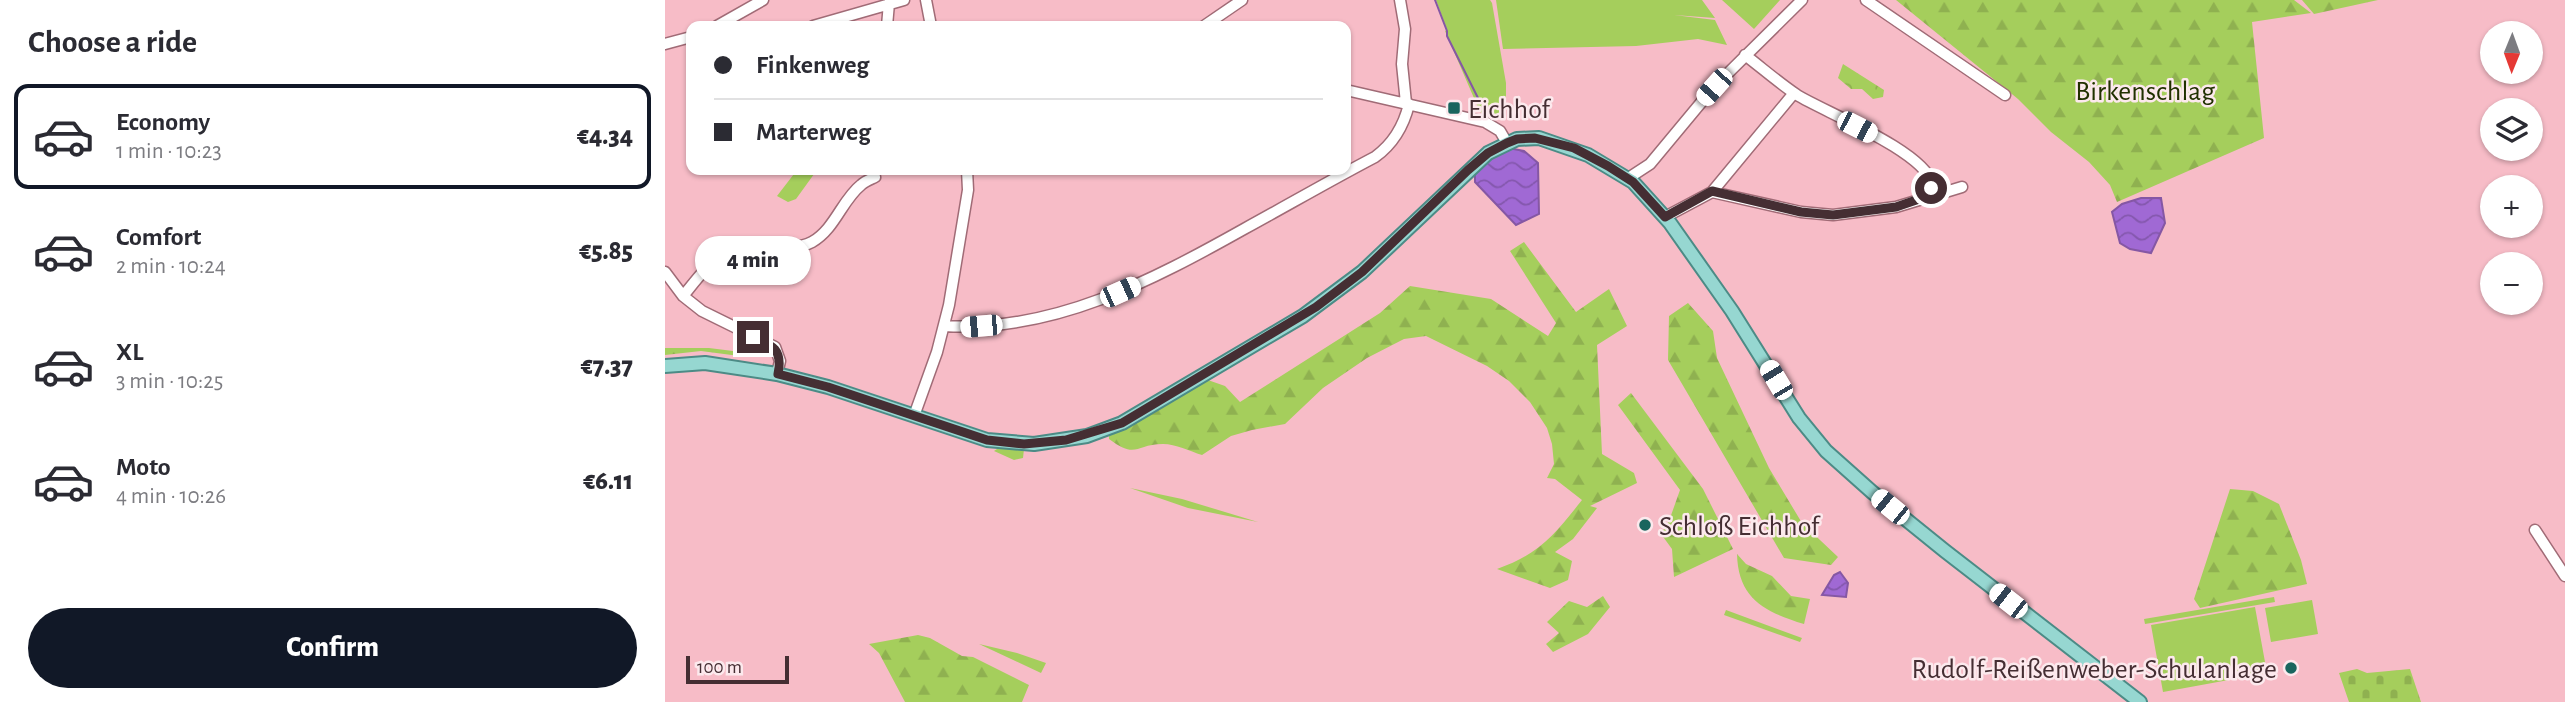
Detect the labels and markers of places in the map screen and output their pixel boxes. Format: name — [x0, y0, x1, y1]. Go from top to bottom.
place label: Eichhof — [1468, 96, 1551, 124]
marker: Eichhof — [1446, 100, 1462, 116]
place label: Schloß Eichhof — [1659, 513, 1821, 541]
marker: Schloß Eichhof — [1637, 517, 1653, 533]
place label: Rudolf-Reißenweber-Schulanlage — [1911, 656, 2277, 684]
marker: Rudolf-Reißenweber-Schulanlage — [2283, 660, 2299, 676]

